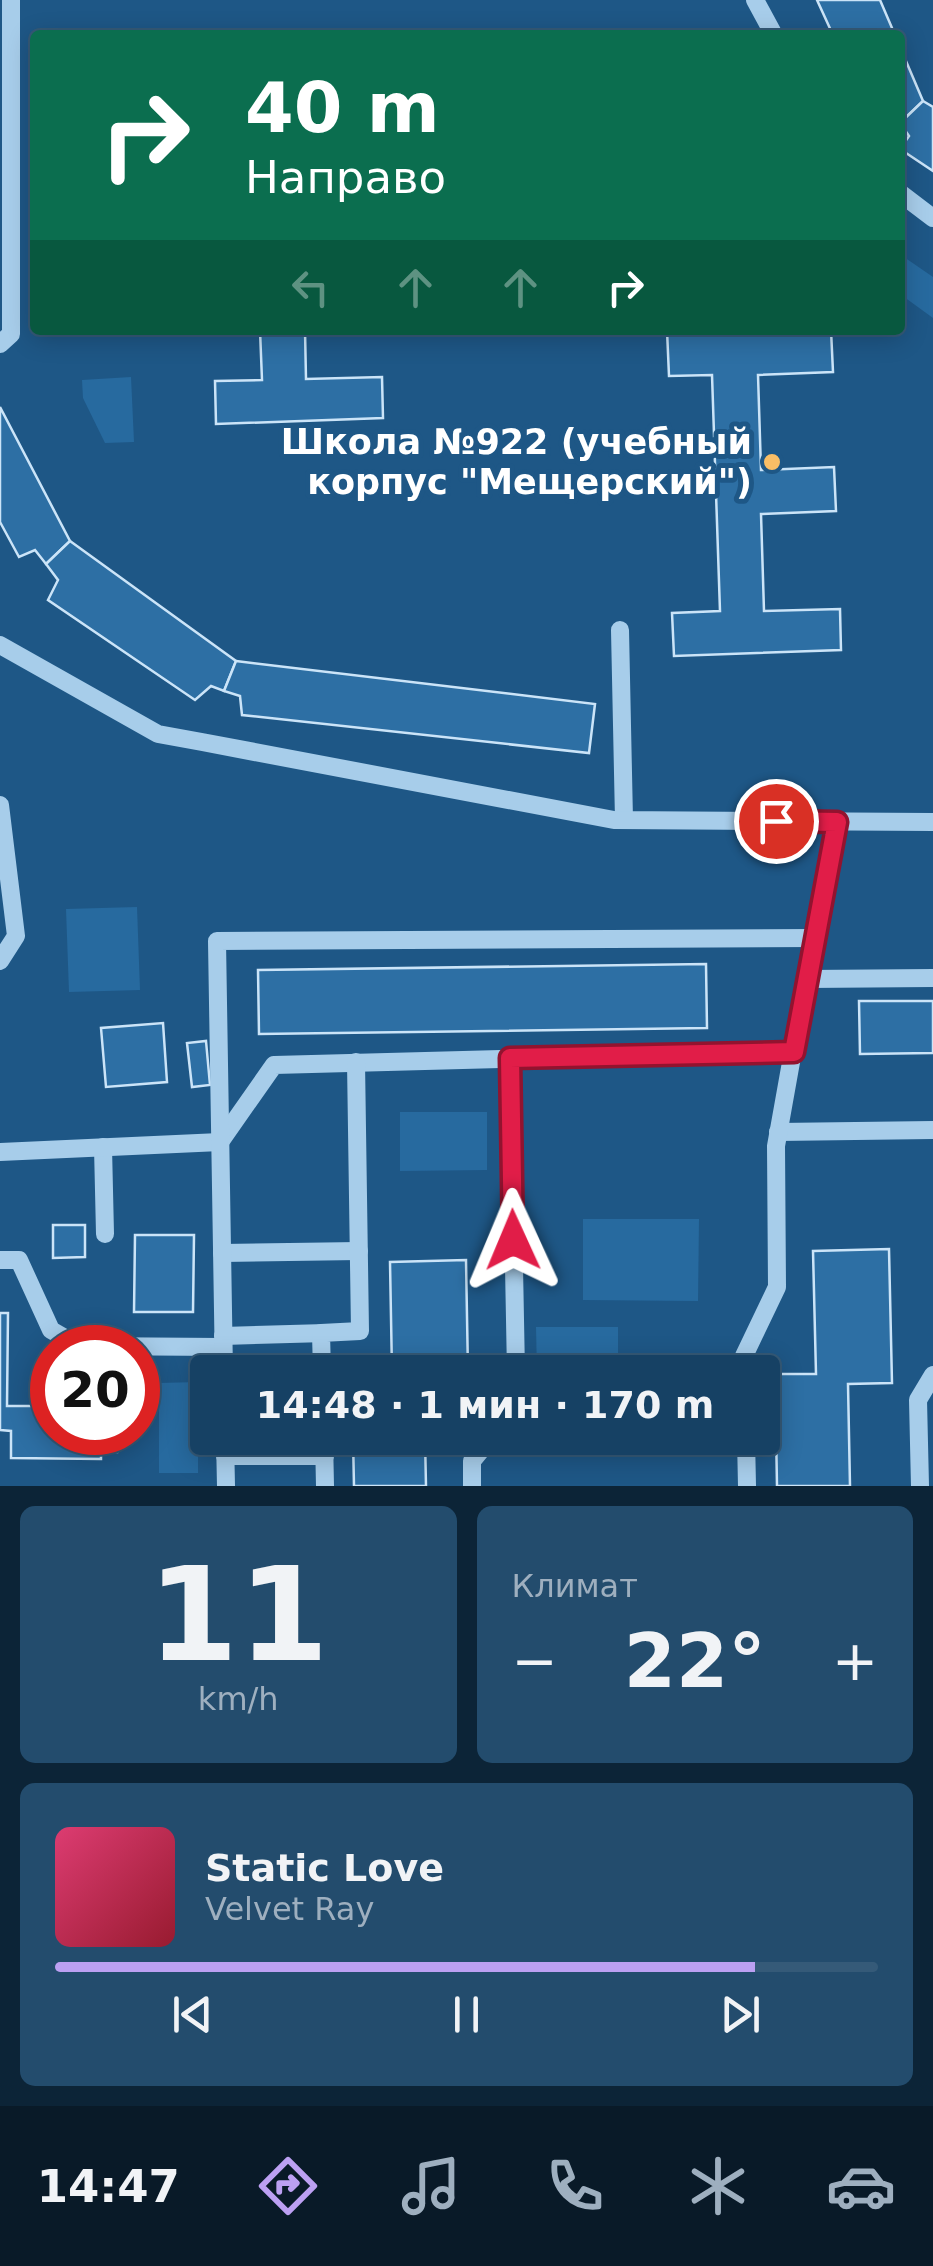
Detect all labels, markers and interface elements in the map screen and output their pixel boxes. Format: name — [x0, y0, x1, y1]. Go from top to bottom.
text: 40 m — [245, 67, 440, 149]
icon: right — [80, 70, 210, 200]
text: Направо — [245, 151, 446, 204]
icon: left — [283, 260, 338, 315]
icon: ahead — [388, 260, 443, 315]
icon: ahead — [493, 260, 548, 315]
icon: right — [598, 260, 653, 315]
place label: Школа №922 (учебный корпус "Мещерский") — [281, 422, 752, 502]
marker: Школа №922 (учебный корпус "Мещерский") — [761, 451, 783, 473]
pin — [734, 779, 819, 864]
icon: arrive — [749, 794, 804, 849]
position arrow — [461, 1188, 565, 1292]
speed limit sign: 20 — [30, 1325, 160, 1455]
text: 14:48 · 1 мин · 170 m — [256, 1383, 714, 1427]
text: 11 — [148, 1539, 329, 1691]
text: Климат — [512, 1567, 638, 1605]
text: 22° — [624, 1617, 766, 1705]
text: − — [512, 1629, 558, 1693]
text: + — [832, 1629, 878, 1693]
text: km/h — [198, 1680, 279, 1718]
text: Static Love — [205, 1846, 444, 1890]
text: Velvet Ray — [205, 1890, 374, 1928]
icon: previous — [165, 1987, 220, 2042]
icon: pause — [439, 1987, 494, 2042]
icon: next — [713, 1987, 768, 2042]
icon: directions — [253, 2151, 323, 2221]
icon: music — [396, 2151, 466, 2221]
icon: phone — [540, 2151, 610, 2221]
icon: climate — [683, 2151, 753, 2221]
icon: car — [826, 2151, 896, 2221]
text: 14:47 — [37, 2160, 180, 2213]

